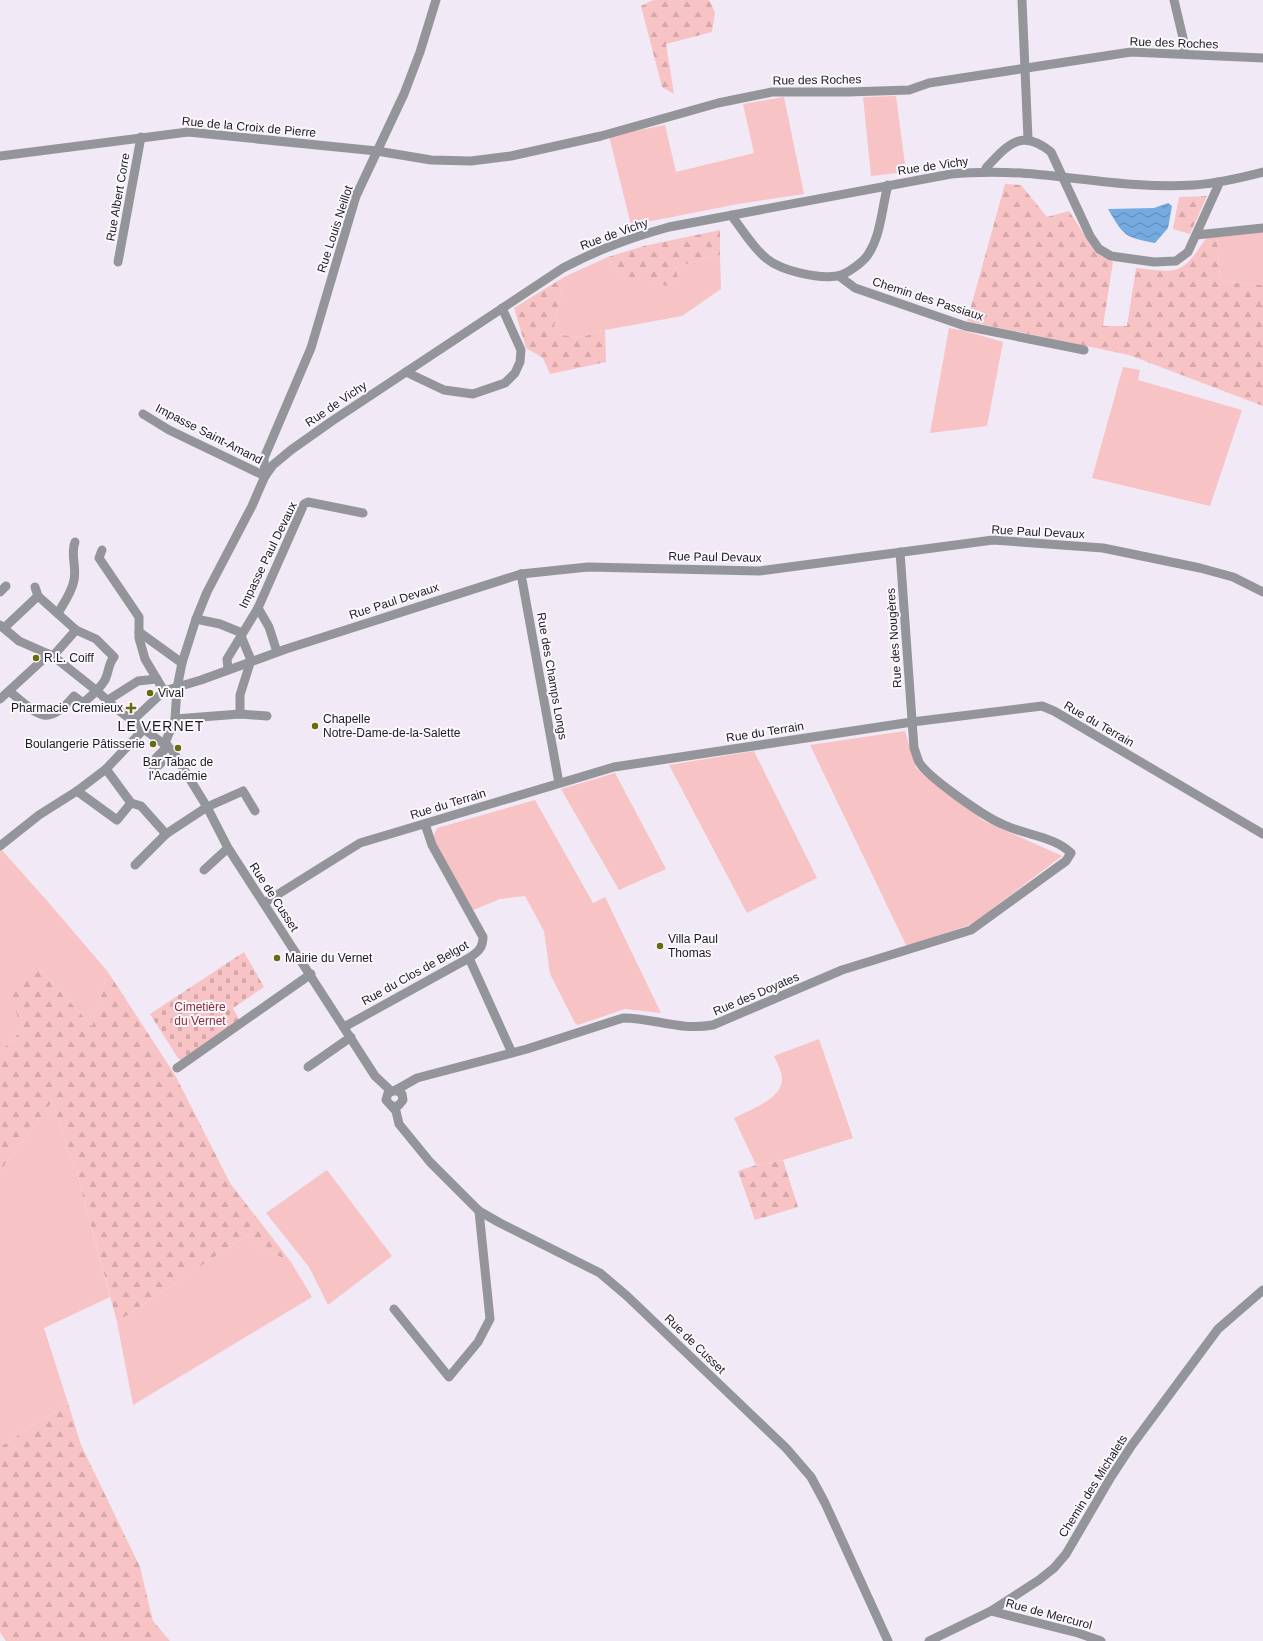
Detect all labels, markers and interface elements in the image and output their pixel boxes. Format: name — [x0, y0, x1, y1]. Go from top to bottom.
street label: Rue des Roches — [1129, 34, 1219, 52]
street label: Rue des Roches — [773, 72, 861, 88]
street label: Rue de la Croix de Pierre — [181, 114, 317, 140]
street label: Rue Albert Corre — [103, 151, 133, 242]
street label: Rue de Vichy — [897, 154, 969, 178]
street label: Rue Louis Neillot — [314, 183, 356, 274]
street label: Rue de Vichy — [578, 215, 650, 253]
street label: Chemin des Passiaux — [871, 274, 985, 324]
street label: Rue de Vichy — [303, 378, 369, 430]
street label: Impasse Saint-Amand — [153, 401, 265, 467]
street label: Impasse Paul Devaux — [236, 499, 300, 611]
street label: Rue Paul Devaux — [991, 523, 1085, 541]
street label: Rue Paul Devaux — [668, 549, 762, 565]
street label: Rue Paul Devaux — [347, 580, 441, 622]
street label: Rue des Nougères — [884, 588, 904, 688]
street label: Rue des Champs Longs — [534, 611, 570, 741]
place label: R.L. Coiff — [44, 651, 94, 665]
marker: R.L. Coiff — [31, 653, 41, 663]
place label: Vival — [158, 686, 184, 700]
marker: Vival — [145, 688, 155, 698]
street label: Rue du Terrain — [1062, 698, 1136, 750]
place label: Pharmacie Cremieux — [11, 701, 123, 715]
marker: Pharmacie Cremieux — [126, 703, 136, 713]
place label: Chapelle Notre-Dame-de-la-Salette — [323, 712, 461, 740]
district label: LE VERNET — [118, 718, 204, 734]
street label: Rue du Terrain — [725, 719, 805, 745]
marker: Chapelle Notre-Dame-de-la-Salette — [310, 721, 320, 731]
place label: Boulangerie Pâtisserie — [25, 737, 145, 751]
marker: Boulangerie Pâtisserie — [148, 739, 158, 749]
marker: Bar Tabac de l'Académie — [173, 743, 183, 753]
place label: Bar Tabac de l'Académie — [143, 755, 214, 783]
street label: Rue du Terrain — [408, 786, 488, 822]
street label: Rue de Cusset — [247, 860, 302, 935]
place label: Villa Paul Thomas — [668, 932, 718, 960]
street label: Rue du Clos de Belgot — [359, 937, 471, 1008]
marker: Villa Paul Thomas — [655, 941, 665, 951]
place label: Mairie du Vernet — [285, 951, 373, 965]
marker: Mairie du Vernet — [272, 953, 282, 963]
street label: Rue des Doyates — [711, 970, 801, 1018]
park label: Cimetière du Vernet — [174, 1000, 226, 1028]
street label: Rue de Cusset — [662, 1311, 729, 1377]
street label: Chemin des Michalets — [1056, 1432, 1130, 1540]
street label: Rue de Mercurol — [1004, 1596, 1094, 1632]

